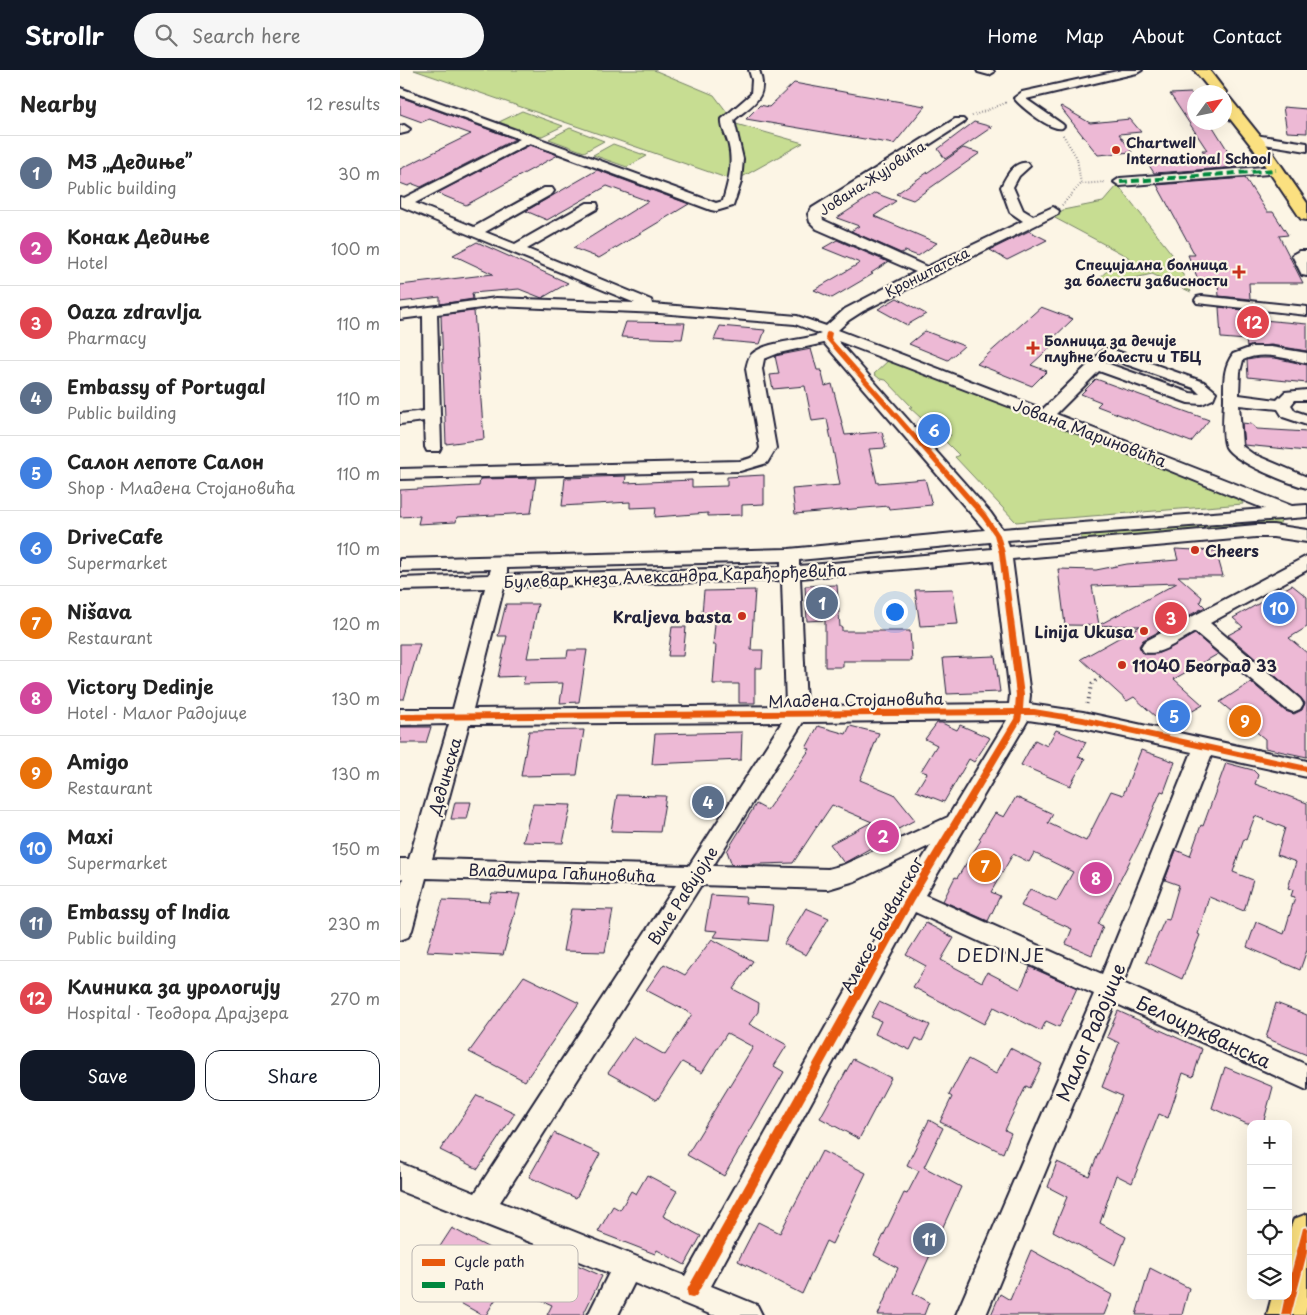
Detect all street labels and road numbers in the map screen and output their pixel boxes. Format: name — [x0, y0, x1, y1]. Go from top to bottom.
street label: Јована Жујовића — [815, 136, 930, 220]
street label: Кронштатска — [881, 242, 973, 302]
street label: Јована Мариновића — [1010, 392, 1170, 472]
street label: Булевар кнеза Александра Карађорђевића — [503, 557, 847, 593]
street label: Младена Стојановића — [768, 685, 944, 713]
street label: Дедињска — [421, 734, 467, 819]
street label: Виле Равијојле — [641, 841, 723, 949]
street label: Алексе Бачванског — [834, 851, 929, 996]
street label: Владимира Гаћиновића — [468, 857, 656, 887]
street label: Малог Радојице — [1048, 958, 1132, 1106]
street label: Белоцркванска — [1132, 987, 1276, 1075]

